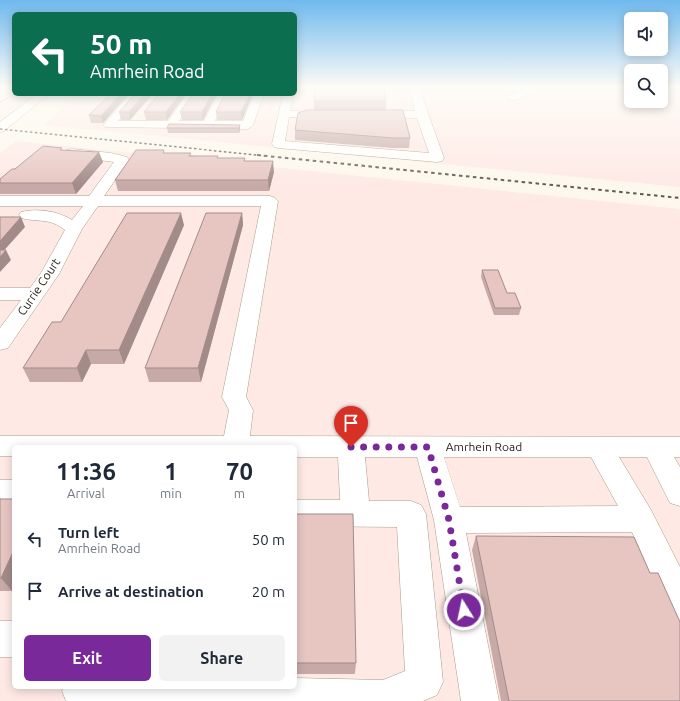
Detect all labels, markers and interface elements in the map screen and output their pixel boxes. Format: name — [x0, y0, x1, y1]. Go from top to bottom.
map controls — [624, 12, 668, 108]
button: sound — [624, 12, 668, 56]
icon: left — [24, 28, 76, 80]
text: 50 m — [90, 28, 152, 59]
text: Amrhein Road — [90, 61, 205, 81]
button: search — [624, 64, 668, 108]
street label: Currie Court — [15, 256, 63, 318]
pin — [334, 406, 368, 447]
icon: arrive — [340, 412, 362, 434]
street label: Amrhein Road — [446, 440, 522, 453]
text: 11:36 — [56, 458, 116, 485]
text: 1 — [164, 458, 178, 485]
text: 70 — [226, 458, 253, 485]
text: Arrival — [67, 486, 105, 500]
text: min — [160, 486, 182, 500]
text: m — [234, 486, 245, 500]
text: Turn left — [58, 524, 119, 541]
icon: left — [24, 528, 46, 550]
text: 50 m — [252, 531, 285, 548]
text: Amrhein Road — [58, 541, 141, 555]
icon: arrive — [24, 580, 46, 602]
text: Arrive at destination — [58, 583, 204, 600]
text: 20 m — [252, 583, 285, 600]
position arrow — [443, 589, 485, 631]
button: Exit — [24, 635, 151, 681]
button: Share — [159, 635, 285, 681]

